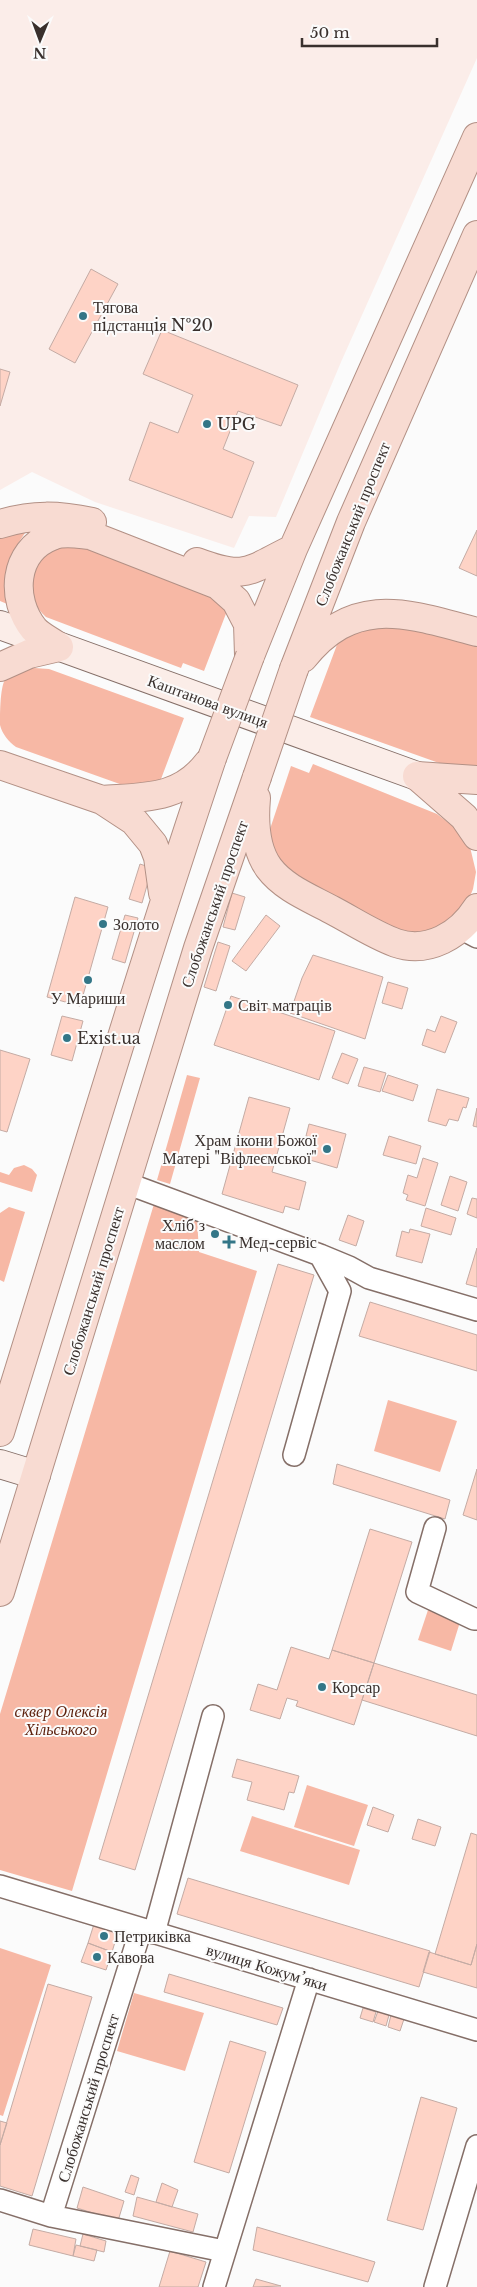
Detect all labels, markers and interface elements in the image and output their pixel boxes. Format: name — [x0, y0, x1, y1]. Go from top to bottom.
north arrow — [15, 15, 65, 65]
scale bar — [302, 15, 437, 47]
text: 50 m — [310, 23, 350, 42]
text: N — [33, 44, 47, 62]
place label: Тягова пiдстанцiя №20 — [93, 297, 213, 335]
marker: Тягова пiдстанцiя №20 — [77, 310, 89, 322]
place label: UPG — [217, 414, 256, 434]
marker: UPG — [201, 418, 213, 430]
street label: Слобожанський проспект — [310, 439, 394, 609]
street label: Каштанова вулиця — [145, 670, 271, 732]
street label: Слобожанський проспект — [176, 818, 252, 990]
place label: Золото — [113, 914, 159, 934]
marker: Золото — [97, 918, 109, 930]
marker: У Мариши — [82, 974, 94, 986]
place label: У Мариши — [51, 988, 126, 1008]
place label: Світ матраців — [238, 995, 332, 1015]
marker: Світ матраців — [222, 999, 234, 1011]
place label: Exist.ua — [77, 1028, 141, 1048]
marker: Exist.ua — [61, 1032, 73, 1044]
place label: Храм ікони Божої Матері "Віфлеємської" — [163, 1130, 318, 1168]
marker: Храм ікони Божої Матері "Віфлеємської" — [321, 1143, 333, 1155]
street label: Слобожанський проспект — [58, 1204, 128, 1378]
place label: Хліб з маслом — [155, 1215, 205, 1253]
marker: Хліб з маслом — [209, 1228, 221, 1240]
place label: Мед-сервіс — [239, 1232, 317, 1252]
marker: Мед-сервіс — [223, 1236, 235, 1248]
place label: Корсар — [332, 1677, 380, 1697]
marker: Корсар — [316, 1681, 328, 1693]
park label: сквер Олексія Хільського — [15, 1701, 107, 1739]
place label: Петриківка — [114, 1926, 191, 1946]
marker: Петриківка — [98, 1930, 110, 1942]
street label: вулиця Кожум’яки — [204, 1939, 330, 1995]
place label: Кавова — [107, 1947, 154, 1967]
marker: Кавова — [91, 1951, 103, 1963]
street label: Слобожанський проспект — [53, 2011, 123, 2185]

